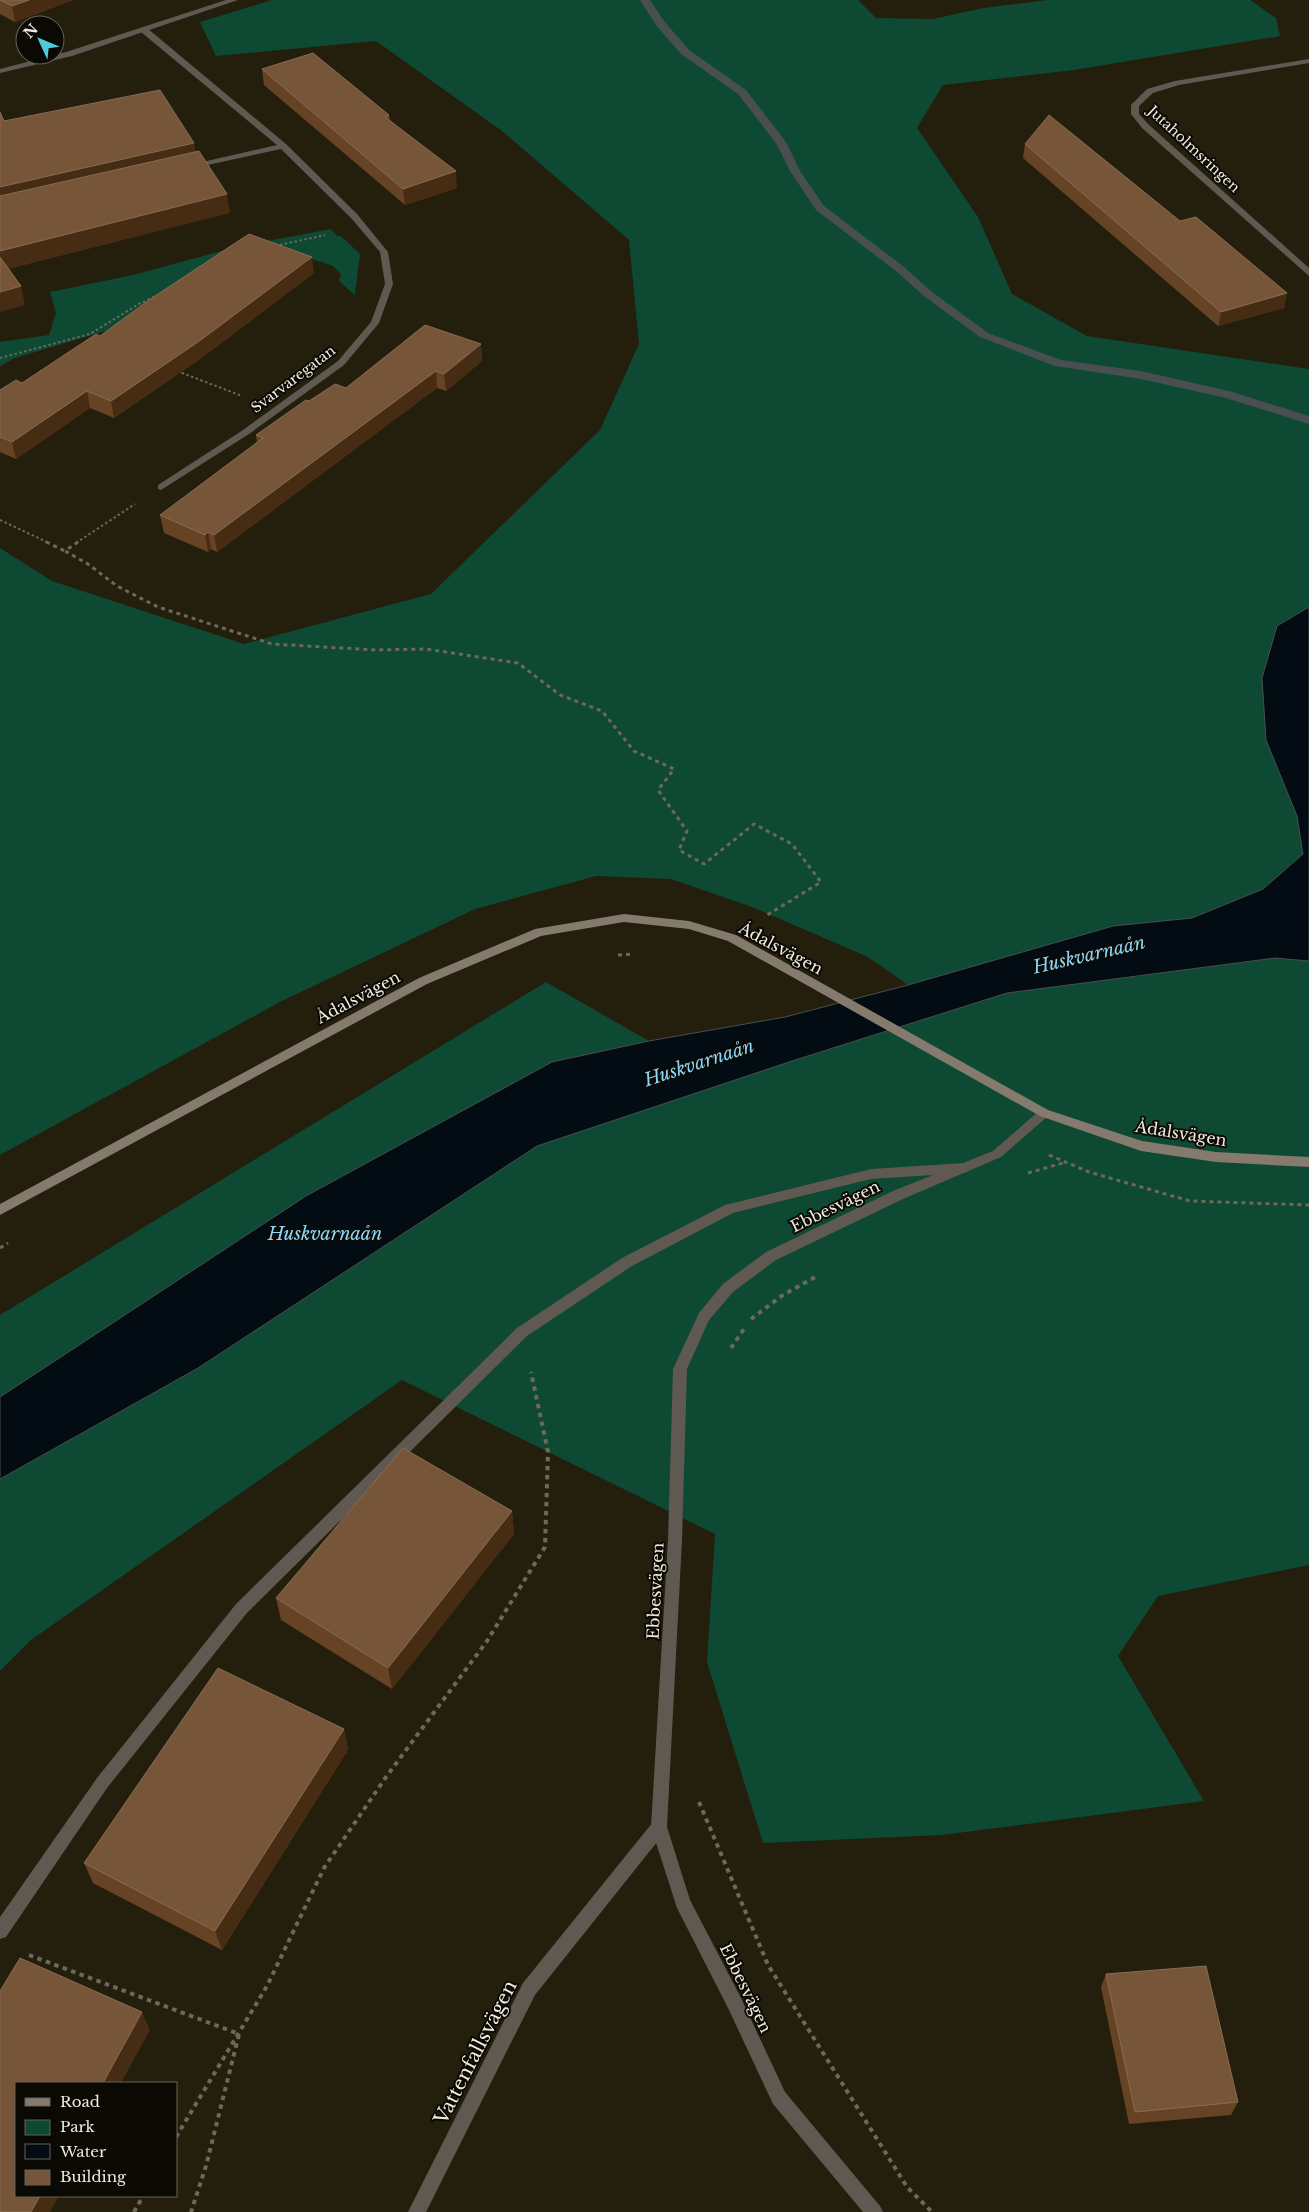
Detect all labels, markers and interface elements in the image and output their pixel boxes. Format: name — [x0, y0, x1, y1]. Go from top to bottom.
north arrow — [15, 15, 65, 65]
text: N — [20, 20, 42, 42]
street label: Jutaholmsringen — [1143, 100, 1244, 197]
street label: Svarvaregatan — [247, 341, 339, 417]
street label: Ådalsvägen — [735, 917, 826, 978]
water label: Huskvarnaån — [1030, 931, 1147, 979]
street label: Ådalsvägen — [312, 967, 403, 1028]
water label: Huskvarnaån — [640, 1035, 757, 1091]
street label: Ådalsvägen — [1133, 1116, 1228, 1150]
street label: Ebbesvägen — [787, 1176, 883, 1236]
water label: Huskvarnaån — [267, 1223, 382, 1245]
street label: Ebbesvägen — [642, 1542, 668, 1640]
street label: Ebbesvägen — [716, 1940, 776, 2036]
street label: Vattenfallsvägen — [429, 1976, 522, 2129]
legend — [15, 2082, 178, 2197]
text: Road — [60, 2092, 100, 2111]
text: Park — [60, 2117, 96, 2136]
text: Water — [59, 2142, 107, 2161]
text: Building — [60, 2167, 127, 2186]

